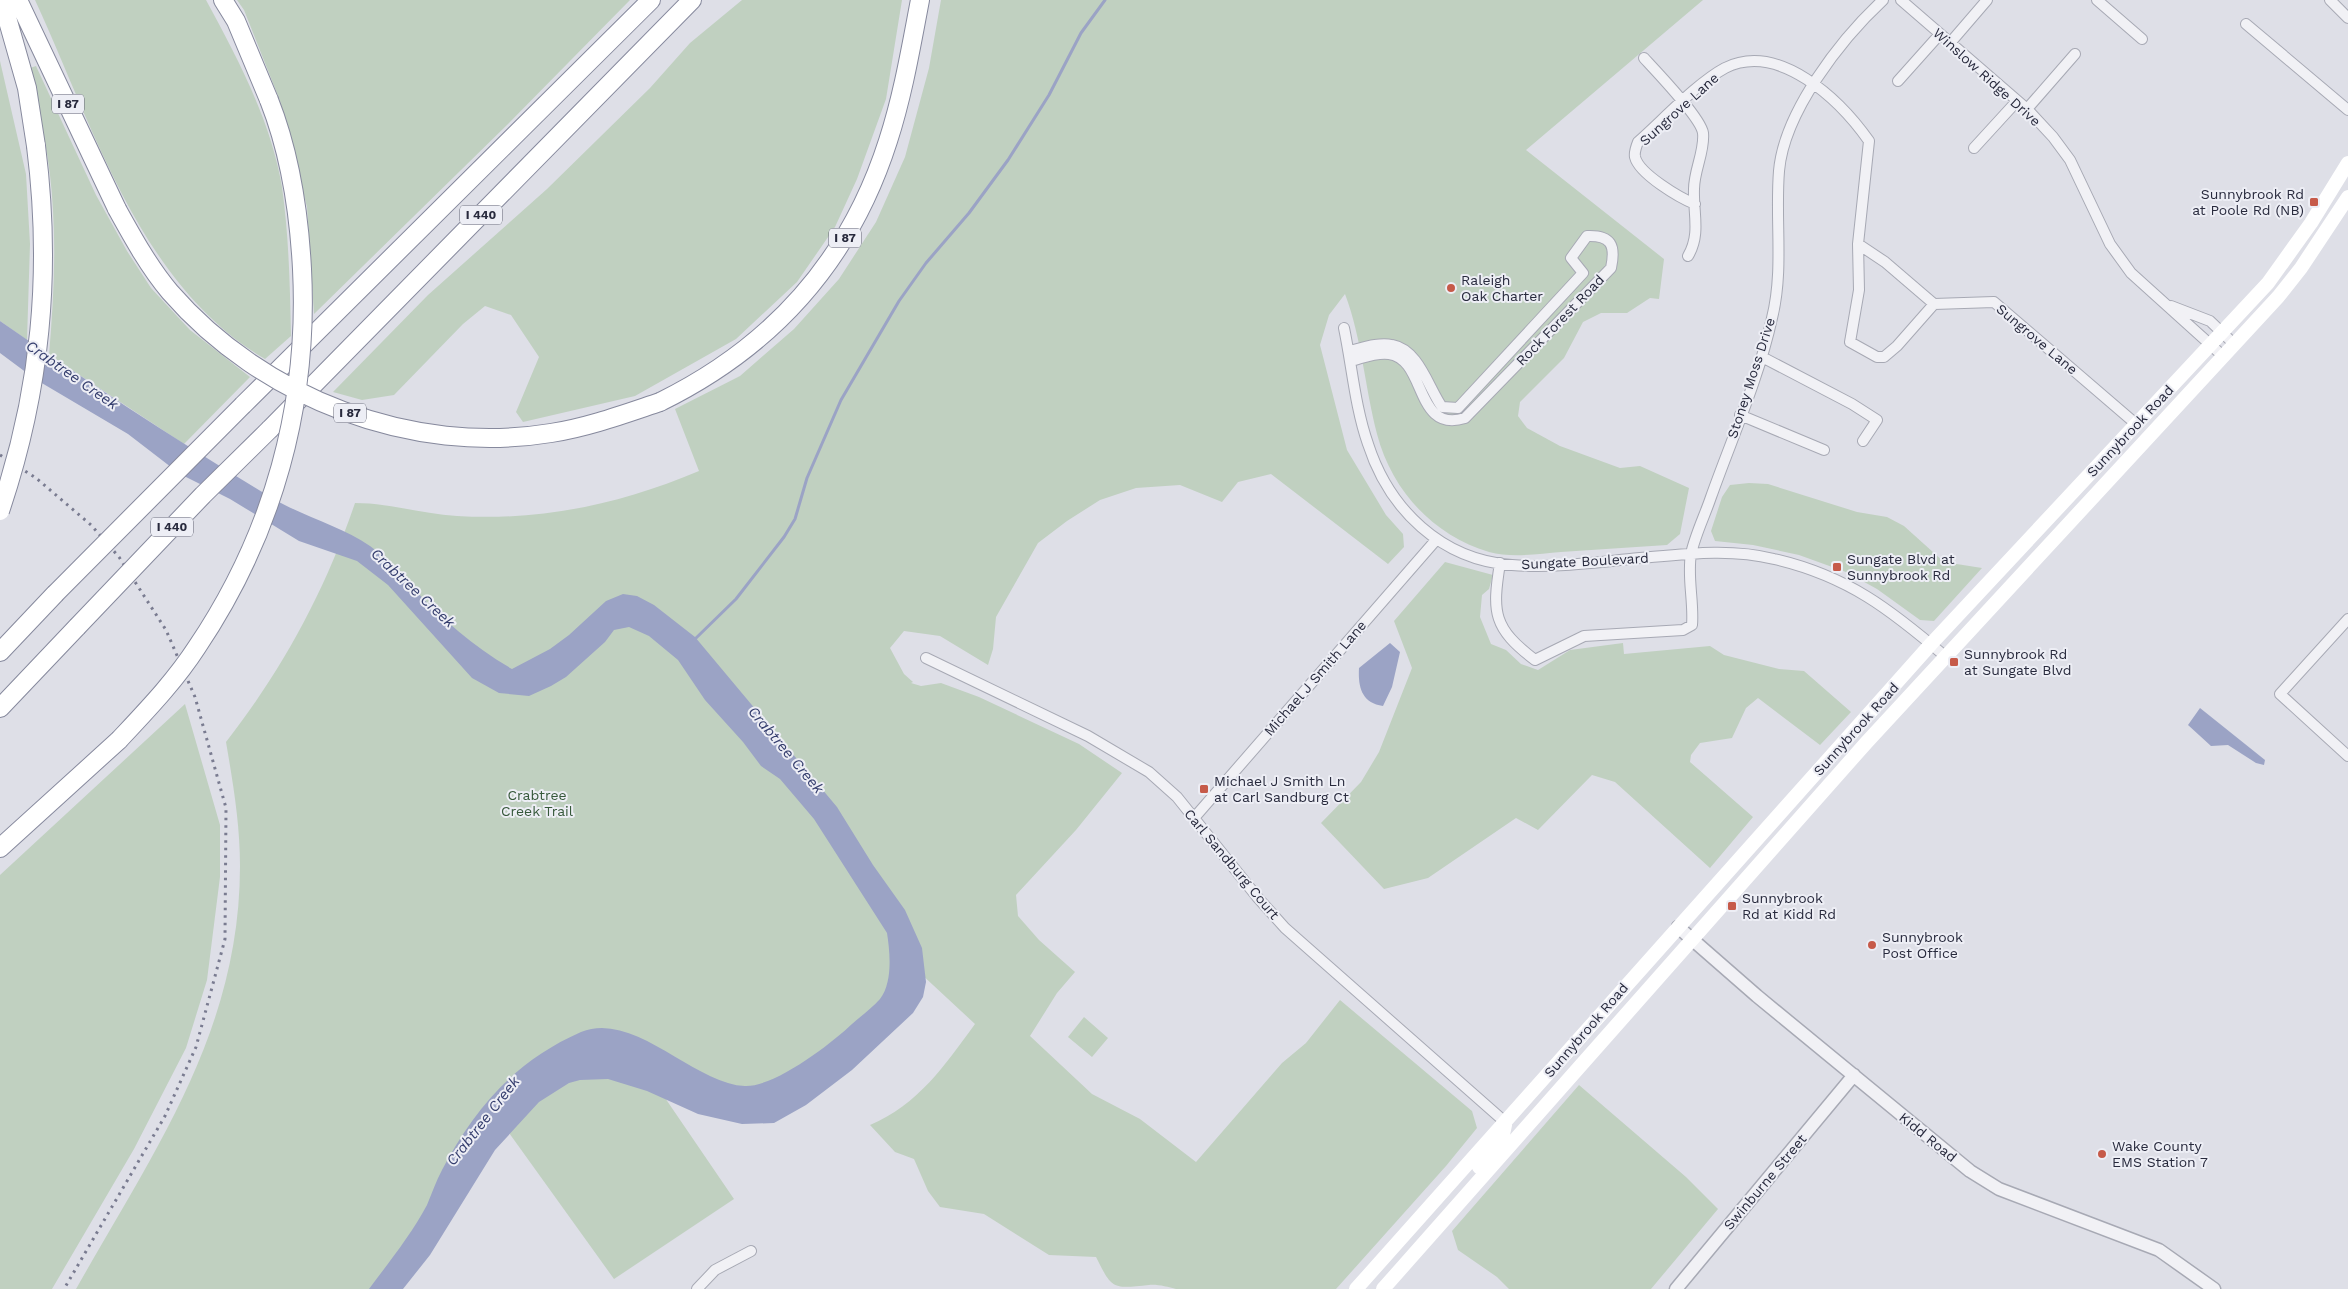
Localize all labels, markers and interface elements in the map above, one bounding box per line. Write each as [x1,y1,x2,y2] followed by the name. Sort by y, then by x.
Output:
[1930,25,2044,129] street label: Winslow Ridge Drive
[1636,69,1722,149] street label: Sungrove Lane
[52,95,84,114] road number: I 87
[2192,186,2304,218] place label: Sunnybrook Rd at Poole Rd (NB)
[2308,196,2320,208] marker: Sunnybrook Rd at Poole Rd (NB)
[460,206,502,224] road number: I 440
[829,228,861,248] road number: I 87
[1513,271,1607,369] street label: Rock Forest Road
[1461,272,1543,304] place label: Raleigh Oak Charter
[1445,282,1457,294] marker: Raleigh Oak Charter
[1993,301,2081,377] street label: Sungrove Lane
[1724,316,1778,440] street label: Stoney Moss Drive
[22,336,122,414] water label: Crabtree Creek
[2083,382,2177,480] street label: Sunnybrook Road
[334,403,366,422] road number: I 87
[151,518,193,536] road number: I 440
[367,544,459,632] water label: Crabtree Creek
[1521,550,1649,572] street label: Sungate Boulevard
[1847,551,1955,583] place label: Sungate Blvd at Sunnybrook Rd
[1831,561,1843,573] marker: Sungate Blvd at Sunnybrook Rd
[1261,617,1369,739] street label: Michael J Smith Lane
[1964,646,2072,678] place label: Sunnybrook Rd at Sungate Blvd
[1948,656,1960,668] marker: Sunnybrook Rd at Sungate Blvd
[1810,679,1902,779] street label: Sunnybrook Road
[744,703,828,798] water label: Crabtree Creek
[1214,773,1349,805] place label: Michael J Smith Ln at Carl Sandburg Ct
[1198,783,1210,795] marker: Michael J Smith Ln at Carl Sandburg Ct
[501,787,574,819] park label: Crabtree Creek Trail
[1181,806,1283,922] street label: Carl Sandburg Court
[1742,890,1836,922] place label: Sunnybrook Rd at Kidd Rd
[1726,900,1738,912] marker: Sunnybrook Rd at Kidd Rd
[1882,929,1963,961] place label: Sunnybrook Post Office
[1866,939,1878,951] marker: Sunnybrook Post Office
[1541,980,1631,1080] street label: Sunnybrook Road
[442,1072,524,1169] water label: Crabtree Creek
[1896,1109,1960,1165] street label: Kidd Road
[1720,1131,1810,1233] street label: Swinburne Street
[2112,1138,2208,1170] place label: Wake County EMS Station 7
[2096,1148,2108,1160] marker: Wake County EMS Station 7

